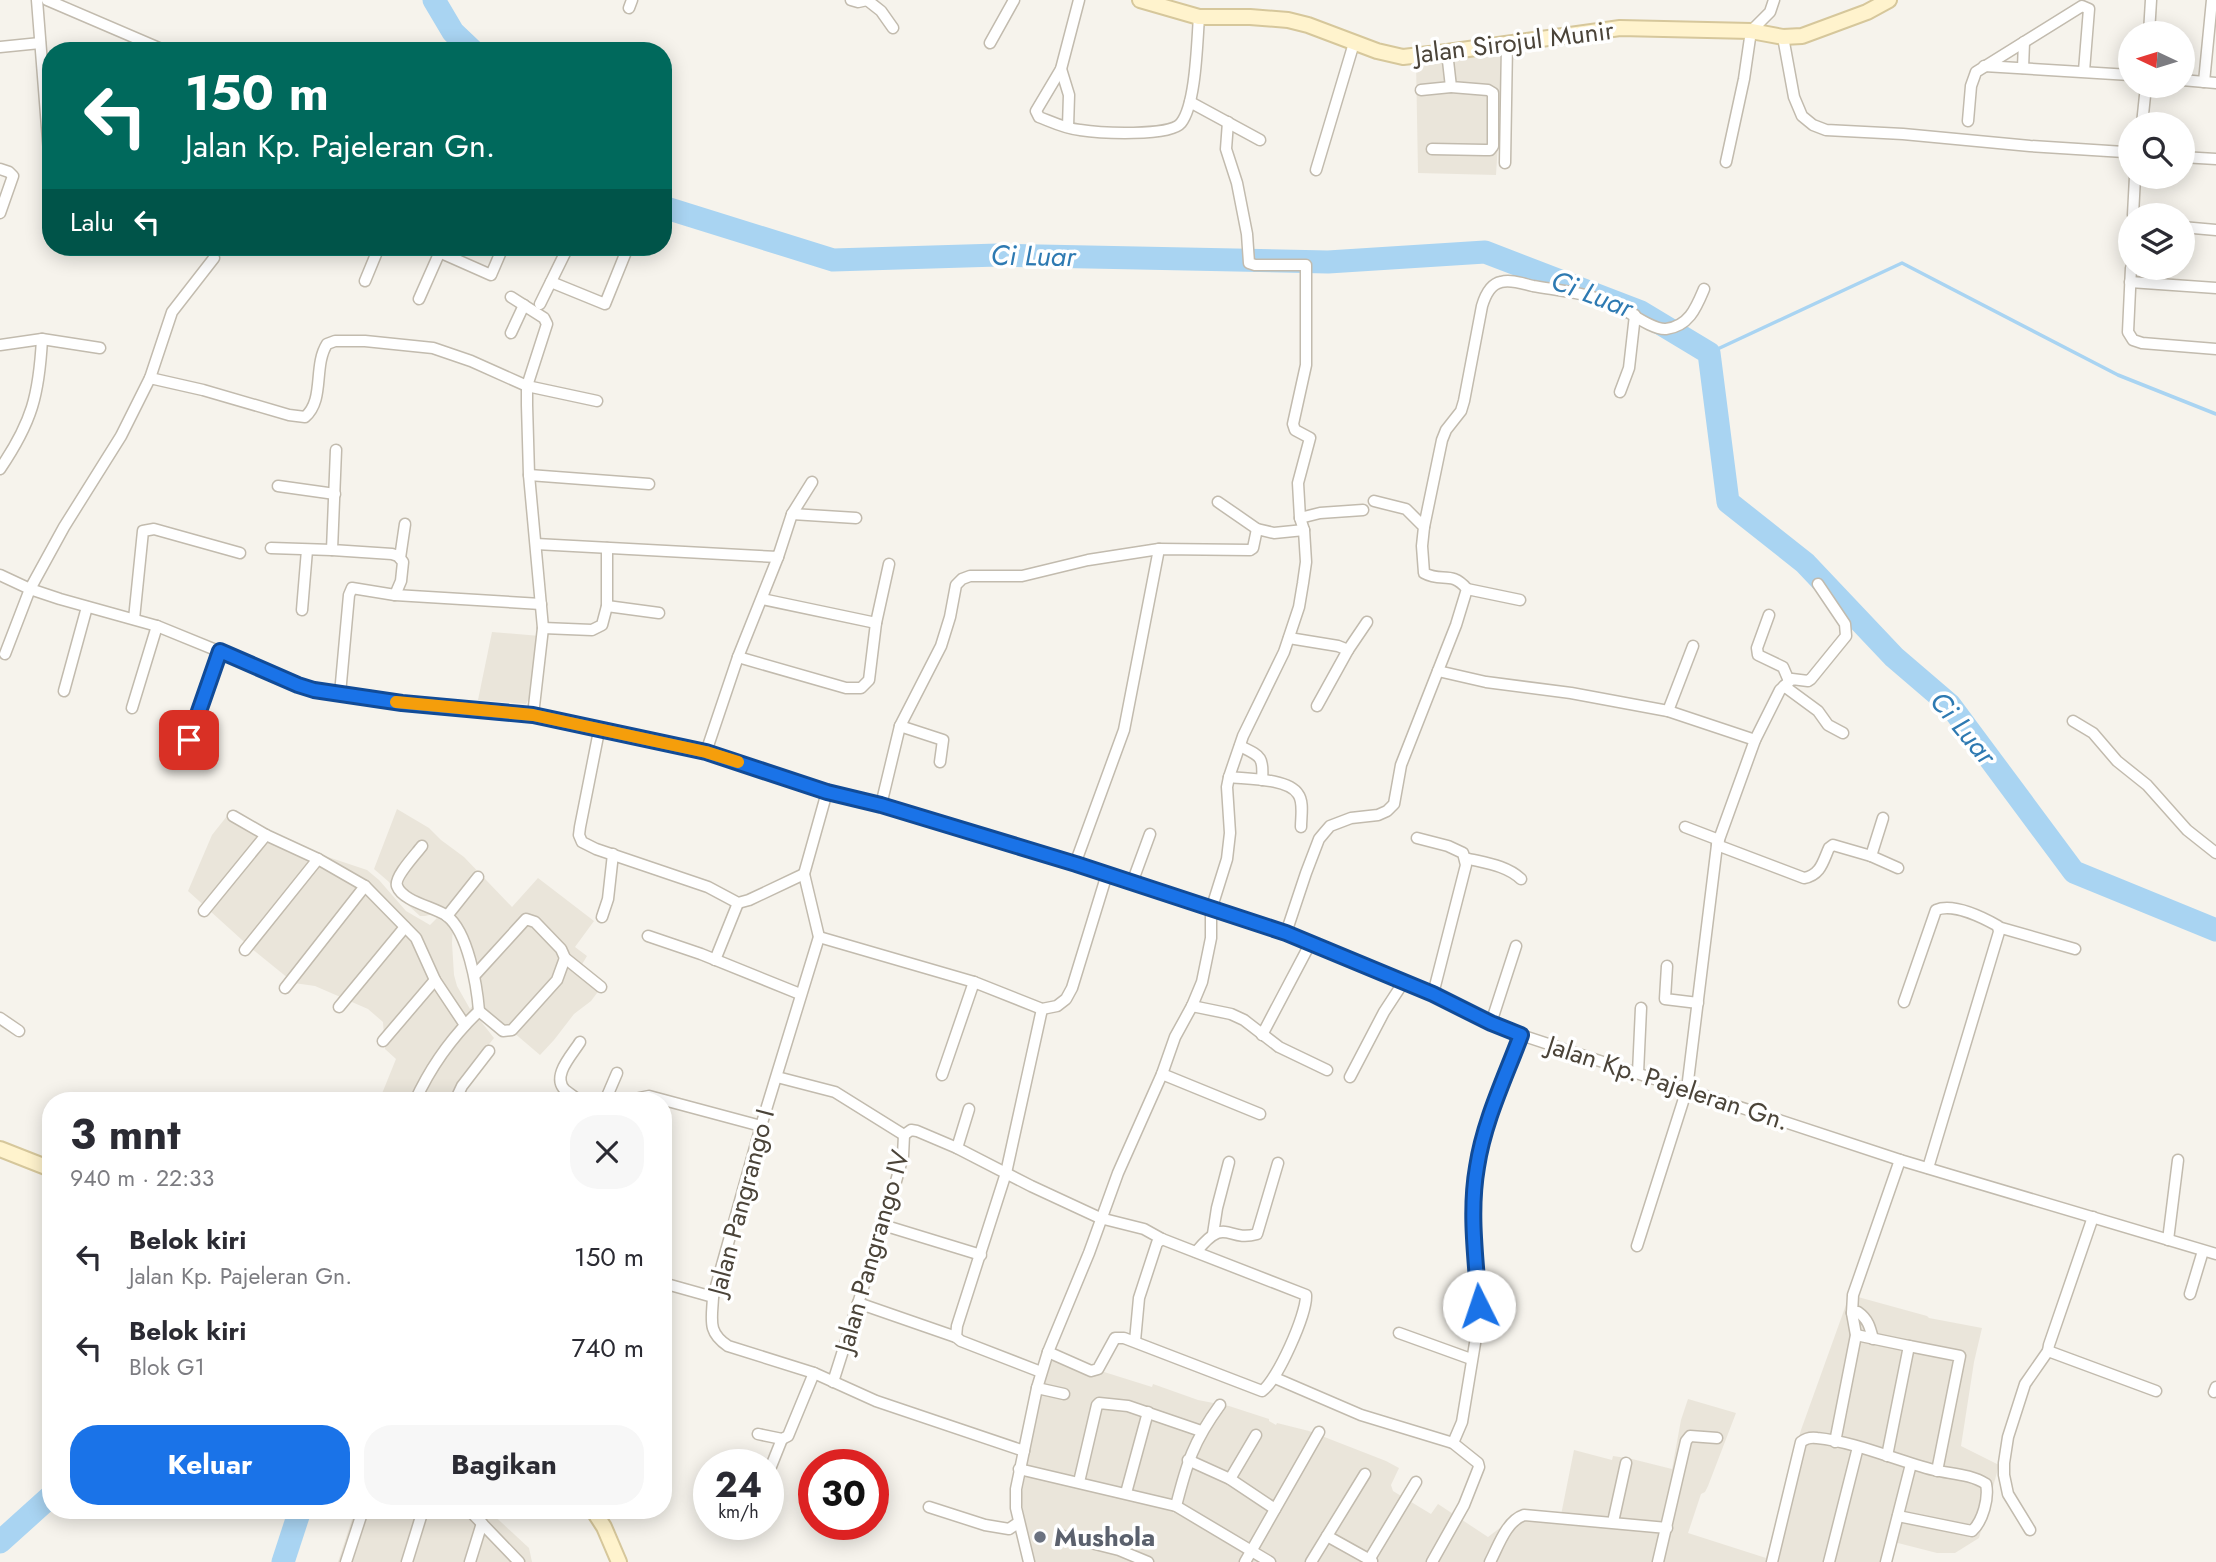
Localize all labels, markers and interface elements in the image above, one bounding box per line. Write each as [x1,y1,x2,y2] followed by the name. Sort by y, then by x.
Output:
[1409,11,1616,73] street label: Jalan Sirojul Munir
[2118,21,2194,98] north arrow
[2118,21,2195,280] map controls
[185,58,329,128] text: 150 m
[70,70,161,161] icon: left
[2118,112,2195,189] button: search
[185,123,495,169] text: Jalan Kp. Pajeleran Gn.
[70,203,114,241] text: Lalu
[128,203,166,241] icon: left
[2118,203,2195,280] button: layers
[990,235,1077,277] water label: Ci Luar
[1545,260,1641,329] water label: Ci Luar
[1920,682,2007,775] water label: Ci Luar
[159,710,219,770] pin
[170,721,208,759] icon: arrive
[1539,1025,1794,1140] street label: Jalan Kp. Pajeleran Gn.
[70,1104,181,1165] text: 3 mnt
[697,1105,784,1302] street label: Jalan Pangrango I
[570,1115,644,1189] button: close
[824,1145,919,1359] street label: Jalan Pangrango IV
[70,1161,214,1195] text: 940 m · 22:33
[129,1221,246,1259] text: Belok kiri
[70,1238,108,1276] icon: left
[574,1238,644,1276] text: 150 m
[129,1259,352,1293] text: Jalan Kp. Pajeleran Gn.
[1442,1269,1516,1343] position arrow
[129,1312,246,1350] text: Belok kiri
[70,1329,108,1367] icon: left
[572,1329,644,1367] text: 740 m
[129,1350,205,1384] text: Blok G1
[70,1425,350,1505] button: Keluar
[364,1425,644,1505] button: Bagikan
[798,1449,889,1540] speed limit sign: 30
[715,1460,762,1510] text: 24
[718,1499,759,1525] text: km/h
[1054,1518,1155,1556] place label: Mushola
[1032,1529,1048,1545] marker: Mushola

